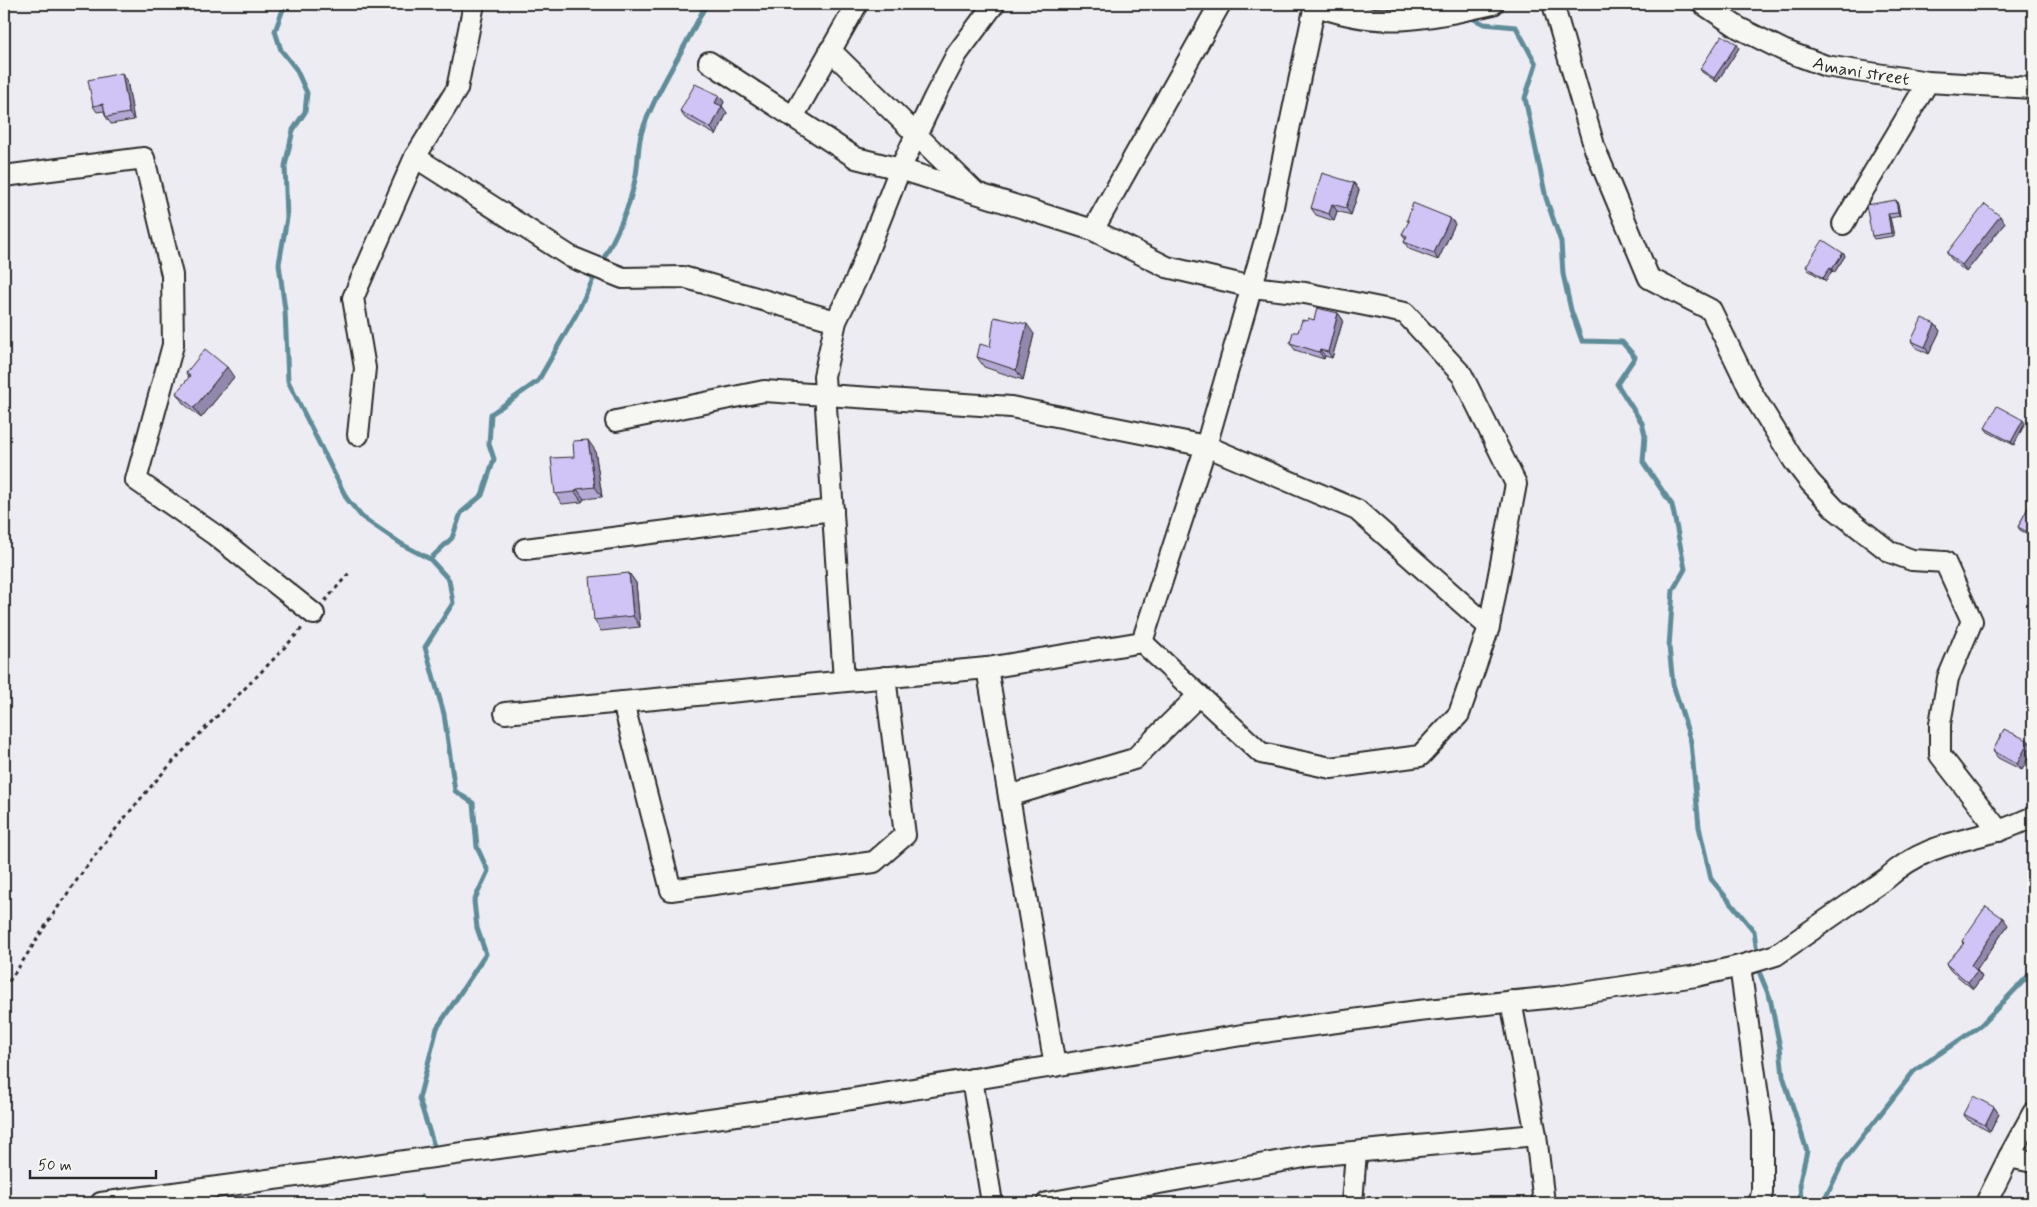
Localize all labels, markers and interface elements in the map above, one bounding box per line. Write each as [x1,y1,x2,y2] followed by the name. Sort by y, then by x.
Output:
[1809,51,1911,92] street label: Amani street
[30,1147,156,1179] scale bar
[38,1156,72,1176] text: 50 m

